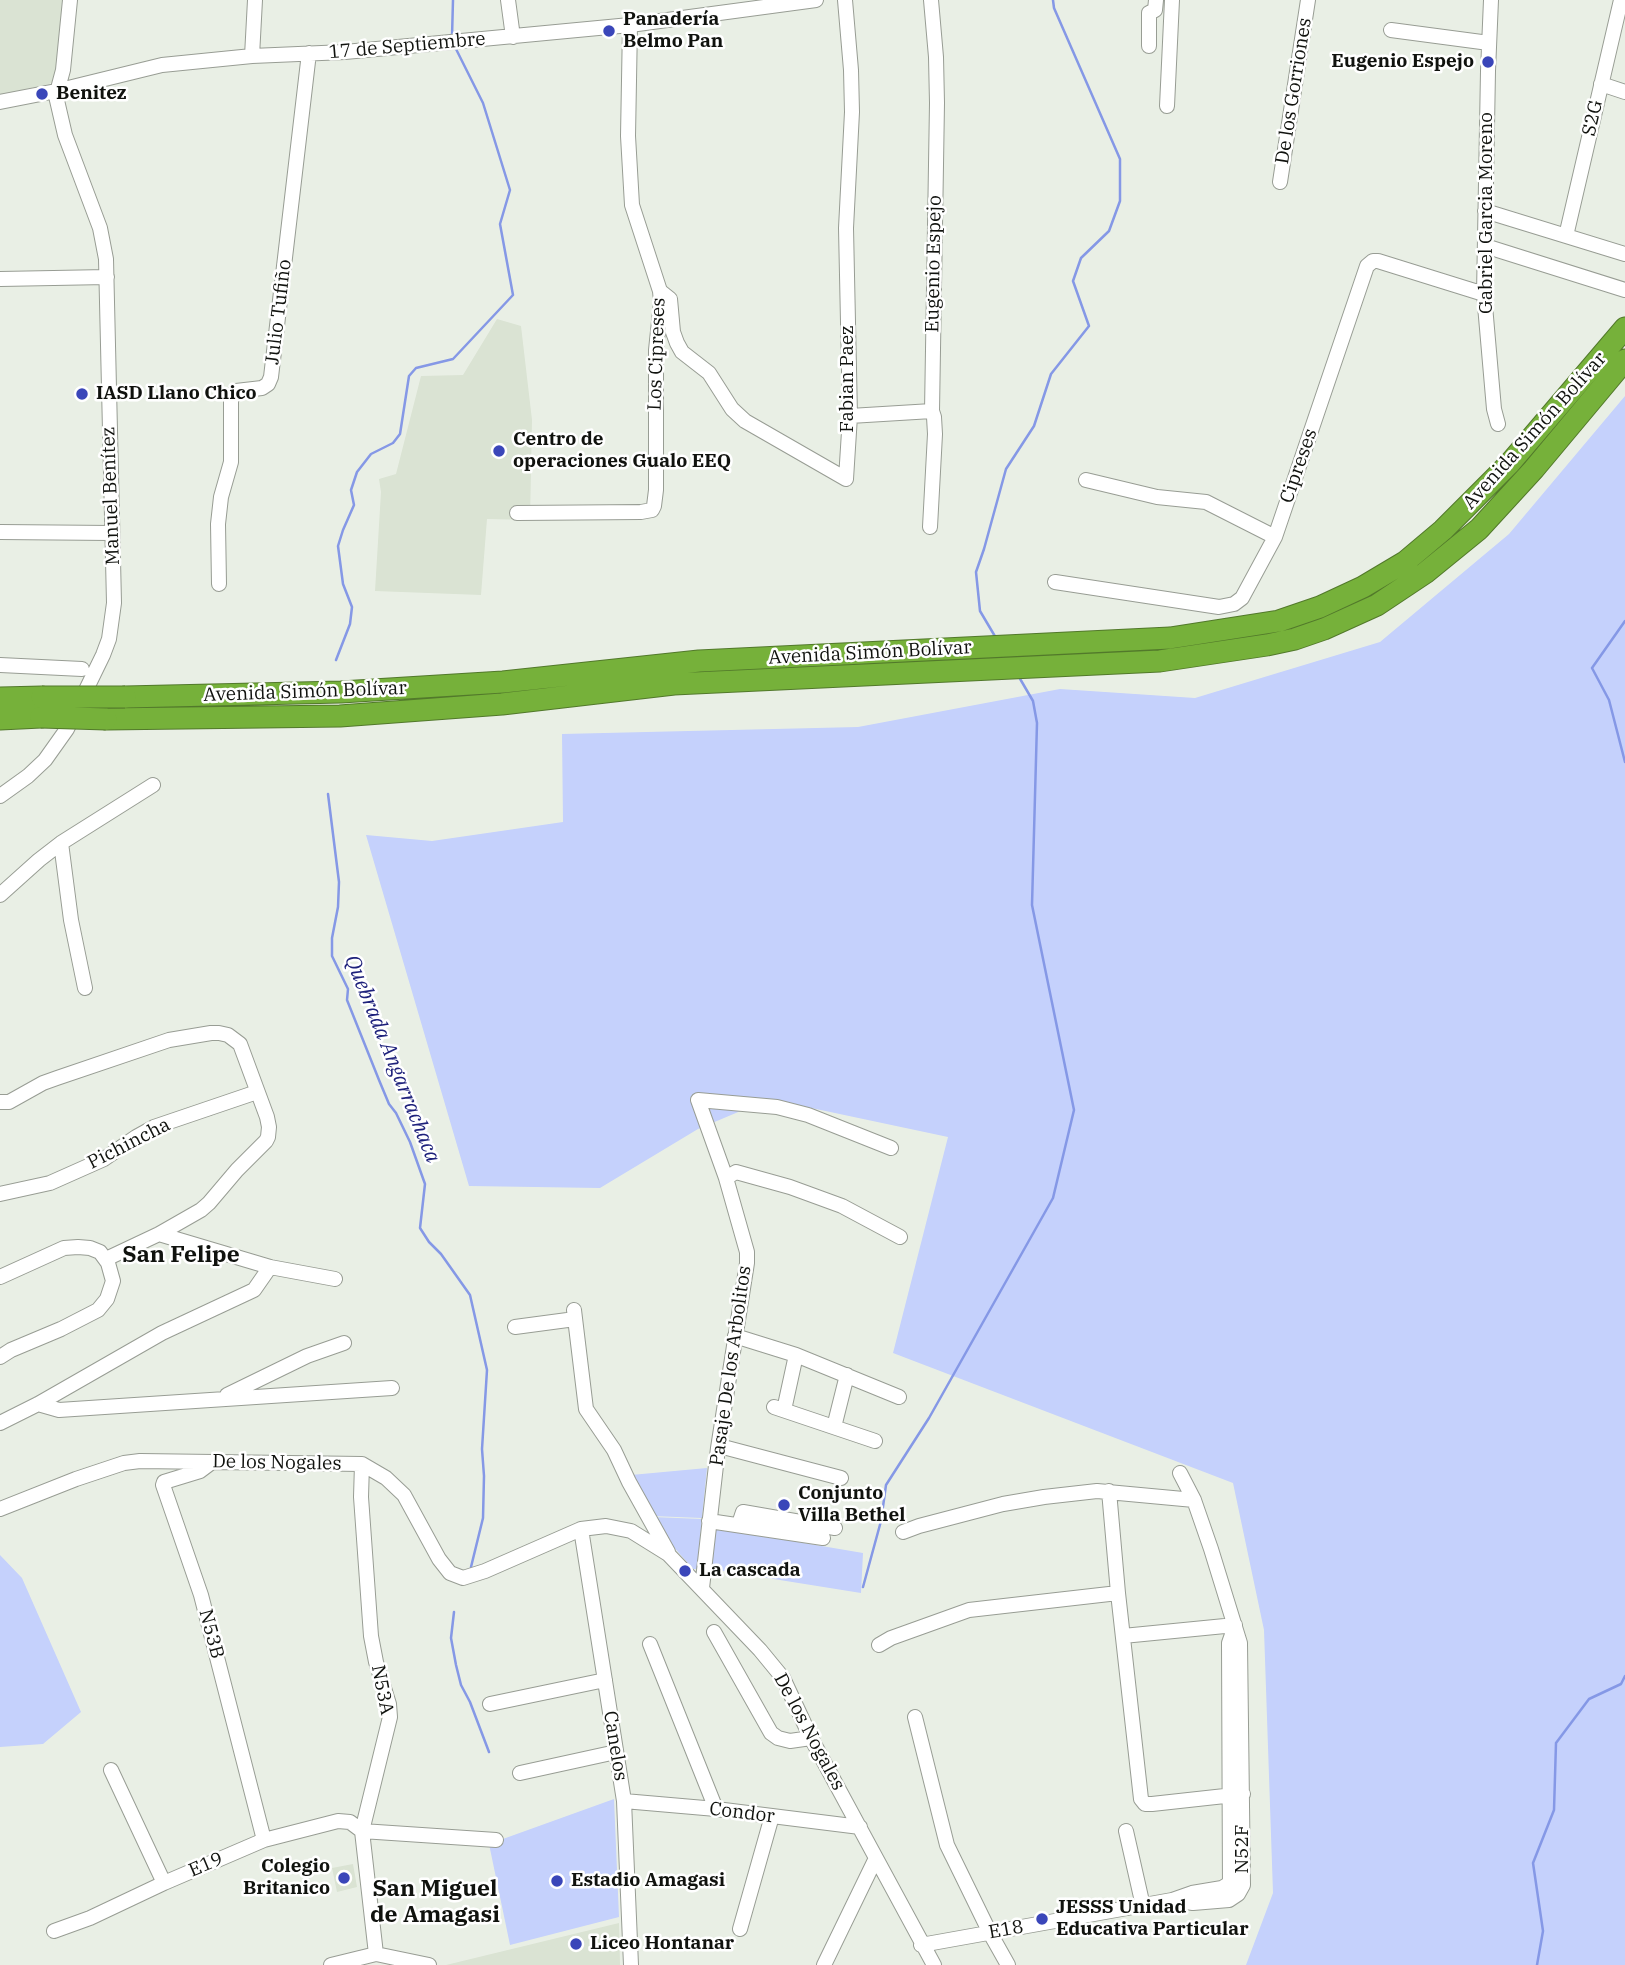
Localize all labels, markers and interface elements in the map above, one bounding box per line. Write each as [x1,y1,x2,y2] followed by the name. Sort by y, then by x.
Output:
[623,9,723,53] place label: Panadería Belmo Pan
[1271,16,1317,166] street label: De los Gorriones
[601,23,617,39] marker: Panadería Belmo Pan
[328,28,486,64] street label: 17 de Septiembre
[1331,51,1474,73] place label: Eugenio Espejo
[1480,54,1496,70] marker: Eugenio Espejo
[56,83,127,105] place label: Benitez
[34,86,50,102] marker: Benitez
[1578,98,1608,138] street label: S2G
[1476,112,1498,314] street label: Gabriel Garcia Moreno
[921,195,947,333] street label: Eugenio Espejo
[261,258,297,366] street label: Julio Tufiño
[644,297,670,411] street label: Los Cipreses
[837,325,859,433] street label: Fabian Paez
[1458,348,1612,514] street label: Avenida Simón Bolívar
[96,383,257,405] place label: IASD Llano Chico
[74,386,90,402] marker: IASD Llano Chico
[97,426,125,566] street label: Manuel Benítez
[1276,426,1322,506] street label: Cipreses
[513,429,731,473] place label: Centro de operaciones Gualo EEQ
[491,443,507,459] marker: Centro de operaciones Gualo EEQ
[768,636,972,670] street label: Avenida Simón Bolívar
[203,677,407,707] street label: Avenida Simón Bolívar
[339,951,445,1167] water label: Quebrada Angarrachaca
[84,1113,174,1175] street label: Pichincha
[122,1241,240,1269] district label: San Felipe
[706,1264,756,1468] street label: Pasaje De los Arbolitos
[212,1450,342,1476] street label: De los Nogales
[798,1483,905,1527] place label: Conjunto Villa Bethel
[776,1497,792,1513] marker: Conjunto Villa Bethel
[699,1560,801,1582] place label: La cascada
[677,1563,693,1579] marker: La cascada
[193,1607,229,1661] street label: N53B
[366,1663,398,1717] street label: N53A
[769,1670,849,1794] street label: De los Nogales
[598,1709,632,1783] street label: Canelos
[708,1798,776,1828] street label: Condor
[1232,1824,1254,1874] street label: N52F
[185,1848,227,1882] street label: E19
[243,1856,330,1900] place label: Colegio Britanico
[336,1870,352,1886] marker: Colegio Britanico
[571,1870,725,1892] place label: Estadio Amagasi
[549,1873,565,1889] marker: Estadio Amagasi
[370,1875,500,1929] district label: San Miguel de Amagasi
[1056,1897,1249,1941] place label: JESSS Unidad Educativa Particular
[1034,1911,1050,1927] marker: JESSS Unidad Educativa Particular
[987,1916,1025,1944] street label: E18
[590,1933,734,1955] place label: Liceo Hontanar
[568,1936,584,1952] marker: Liceo Hontanar

